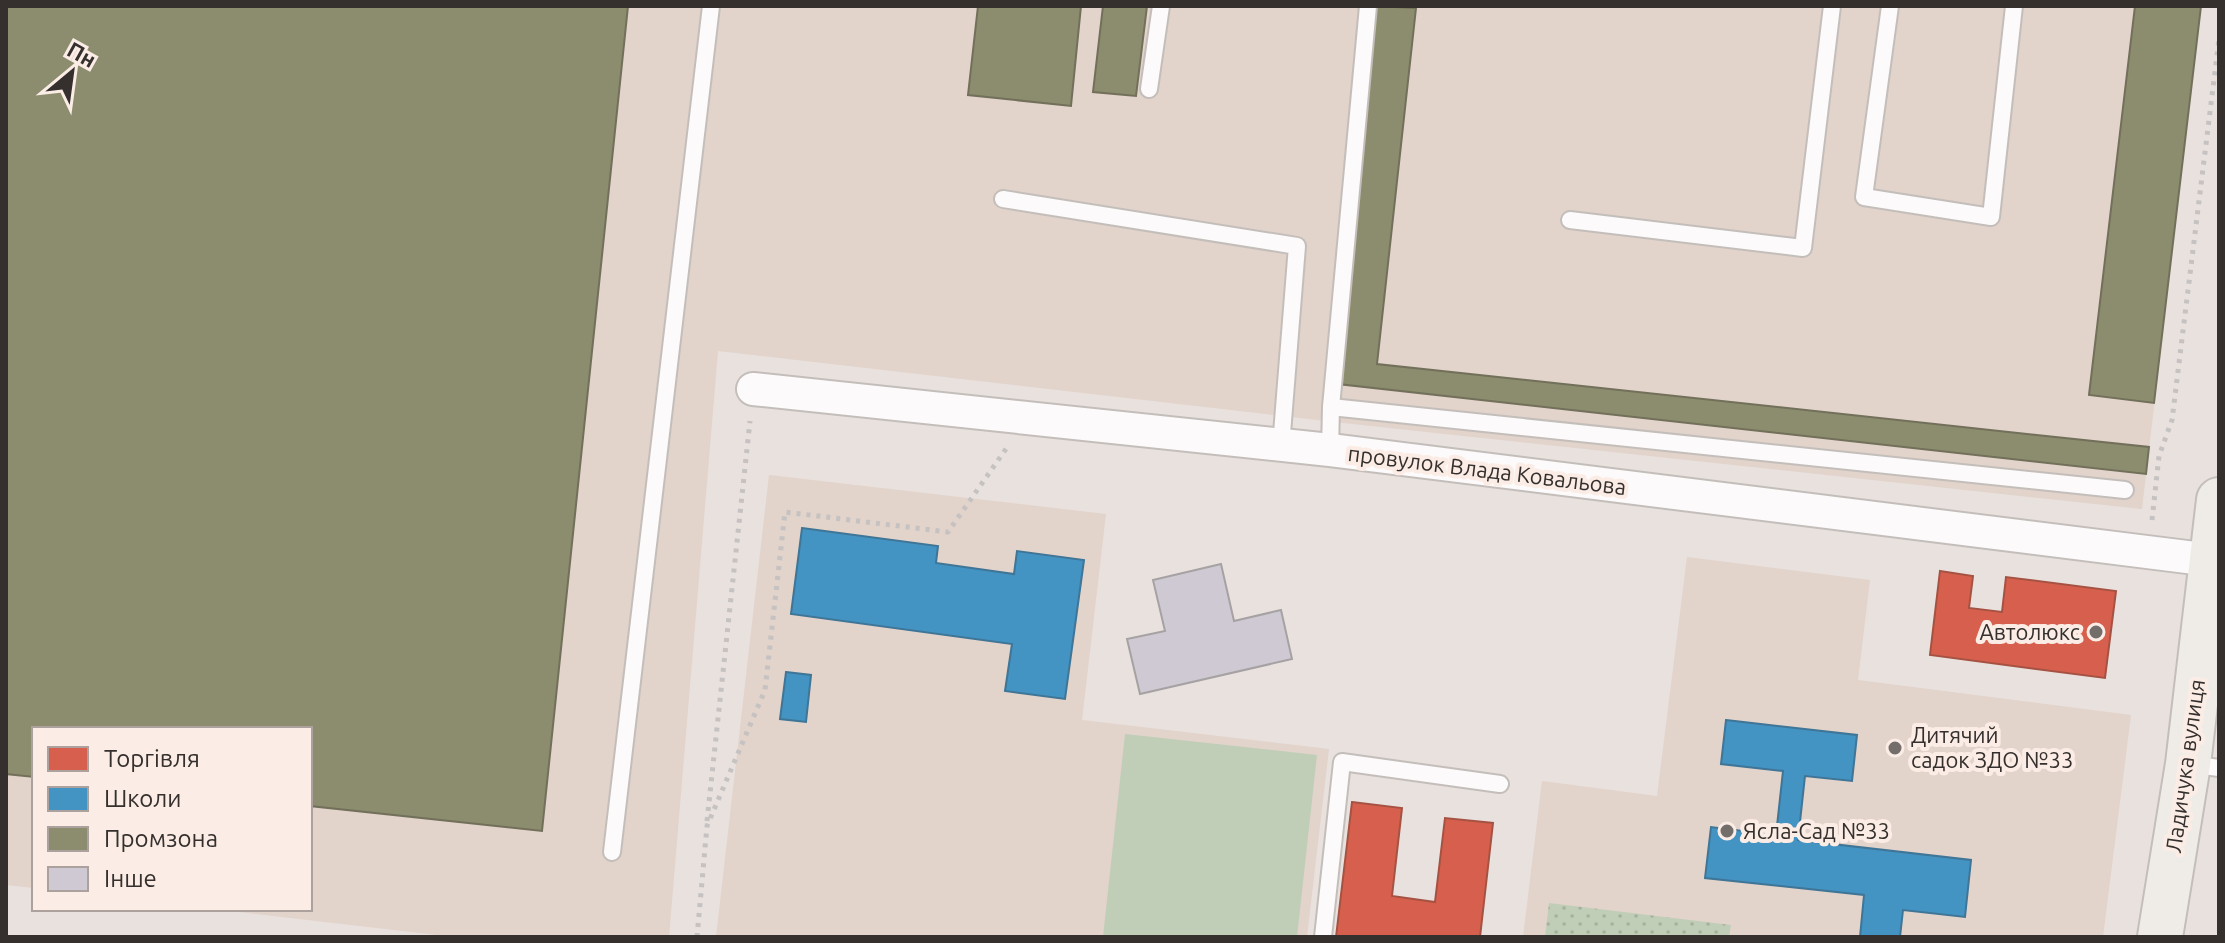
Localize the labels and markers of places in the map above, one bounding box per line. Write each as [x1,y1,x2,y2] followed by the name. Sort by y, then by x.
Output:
[1979,619,2080,644] place label: Автолюкс
[2087,623,2105,641] marker: Автолюкс
[1911,722,2073,772] place label: Дитячий садок ЗДО №33
[1886,739,1904,757] marker: Дитячий садок ЗДО №33
[1743,818,1890,843] place label: Ясла-Сад №33
[1718,822,1736,840] marker: Ясла-Сад №33

